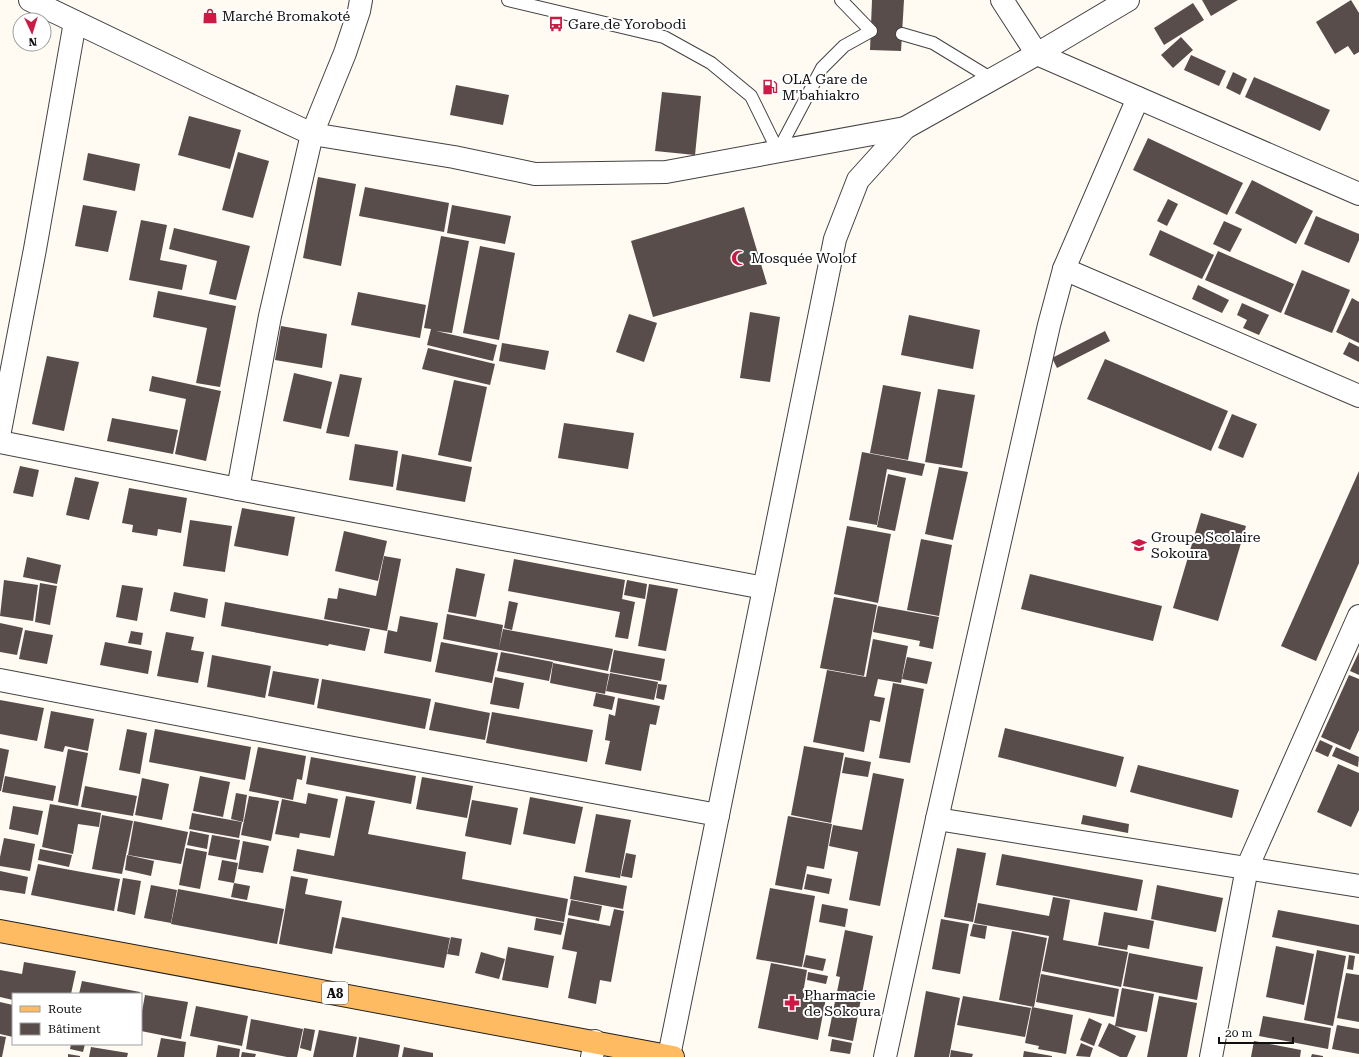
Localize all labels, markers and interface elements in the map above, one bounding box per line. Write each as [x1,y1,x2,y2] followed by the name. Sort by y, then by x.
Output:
[201,7,219,25] shop icon: Marché Bromakoté
[222,8,351,24] place label: Marché Bromakoté
[12,12,52,52] north arrow
[547,15,565,33] bus stop icon: Gare de Yorobodi
[568,16,687,32] place label: Gare de Yorobodi
[27,35,37,48] text: N
[782,71,868,103] place label: OLA Gare de M'bahiakro
[761,78,779,96] fuel station icon: OLA Gare de M'bahiakro
[730,249,748,267] mosque icon: Mosquée Wolof
[751,250,857,266] place label: Mosquée Wolof
[1151,529,1261,561] place label: Groupe Scolaire Sokoura
[1130,536,1148,554] school or university icon: Groupe Scolaire Sokoura
[322,982,348,1004] road number: A8
[804,987,881,1019] place label: Pharmacie de Sokoura
[12,993,142,1045] legend
[783,994,801,1012] pharmacy icon: Pharmacie de Sokoura
[48,1002,82,1016] text: Route
[1219,1019,1293,1045] scale bar
[48,1022,101,1036] text: Bâtiment
[1225,1026,1252,1040] text: 20 m

